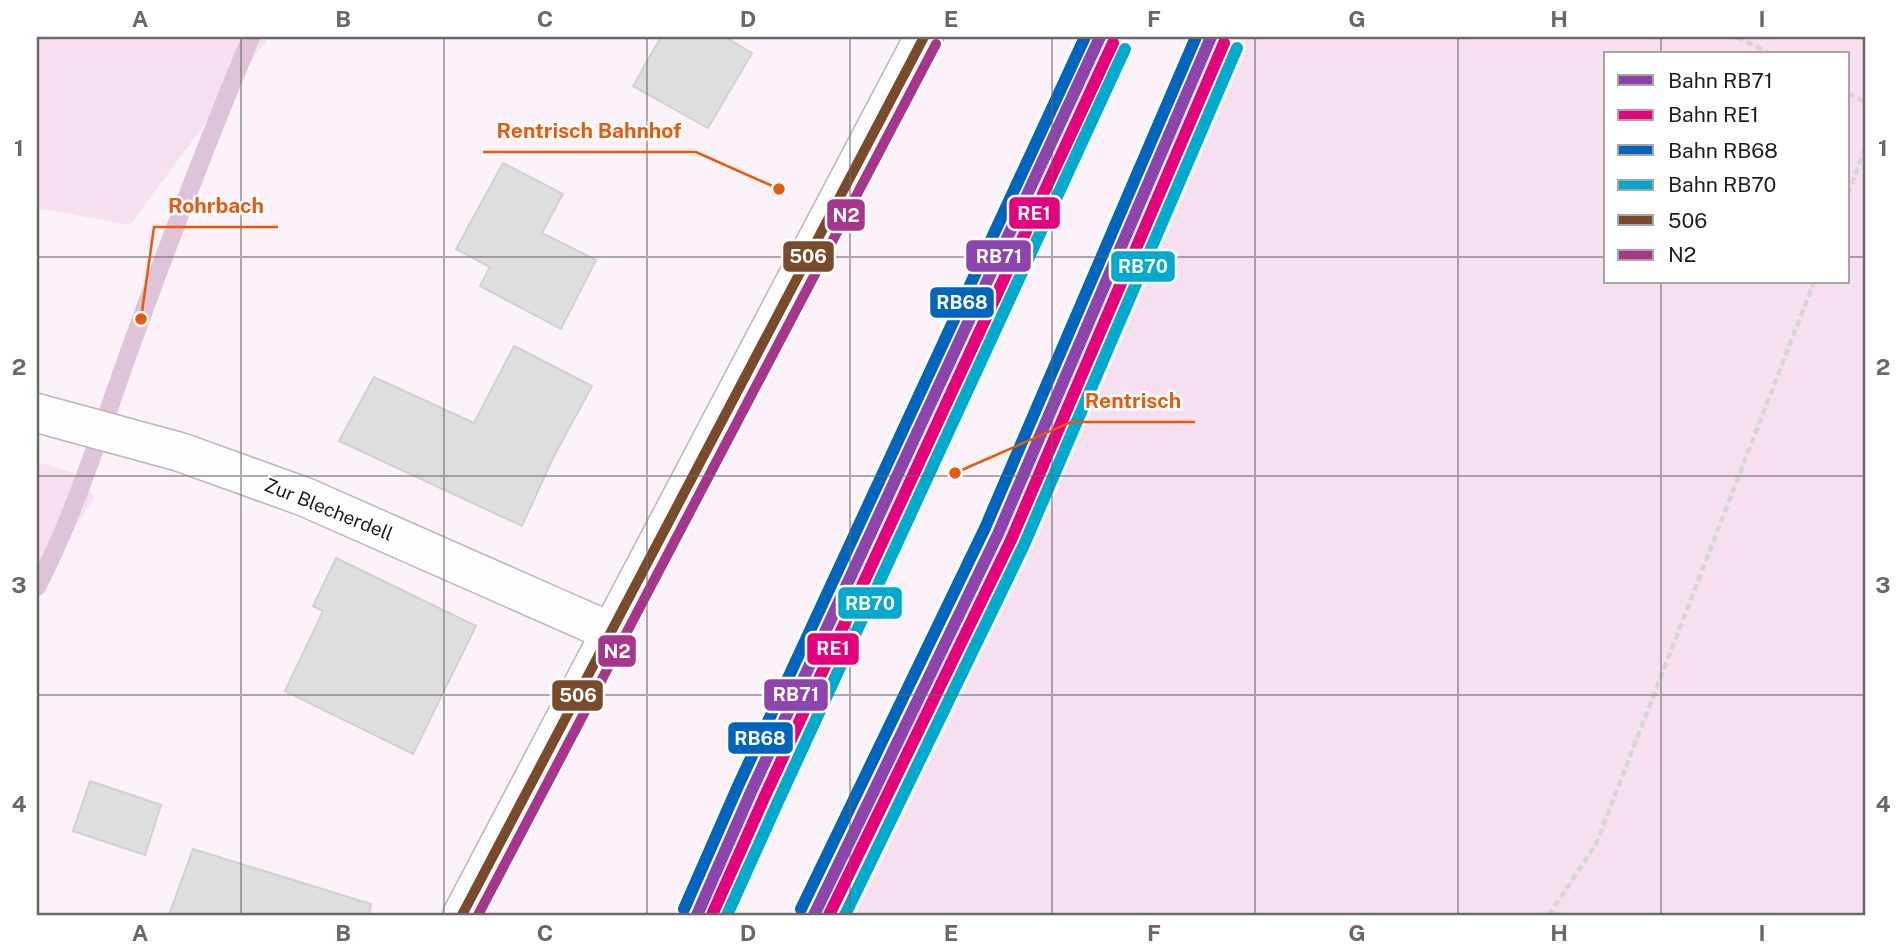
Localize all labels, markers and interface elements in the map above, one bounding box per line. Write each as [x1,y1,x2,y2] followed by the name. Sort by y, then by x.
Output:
[132,5,149,32] text: A
[335,5,351,32] text: B
[537,5,553,32] text: C
[740,5,756,32] text: D
[944,5,958,32] text: E
[1147,5,1161,32] text: F
[1348,5,1366,32] text: G
[1550,5,1568,32] text: H
[1758,5,1766,32] text: I
[1604,52,1850,284] legend
[1668,68,1773,93] text: Bahn RB71
[1668,102,1759,127] text: Bahn RE1
[483,110,696,152] callout: Rentrisch Bahnhof
[497,118,681,143] text: Rentrisch Bahnhof
[14,134,24,161] text: 1
[1878,134,1888,161] text: 1
[1668,138,1778,163] text: Bahn RB68
[1668,172,1776,197] text: Bahn RB70
[154,185,278,227] callout: Rohrbach
[168,193,264,218] text: Rohrbach
[1008,196,1061,230] line badge: RE1
[826,198,866,232] line badge: N2
[1017,202,1051,224] text: RE1
[833,204,859,226] text: N2
[1668,208,1707,233] text: 506
[965,239,1032,273] line badge: RB71
[782,240,835,273] line badge: 506
[1668,242,1696,267] text: N2
[789,245,827,267] text: 506
[976,245,1022,267] text: RB71
[1110,250,1176,283] line badge: RB70
[1118,255,1168,277] text: RB70
[929,286,995,319] line badge: RB68
[936,291,988,313] text: RB68
[12,353,26,380] text: 2
[1876,353,1890,380] text: 2
[1071,380,1195,422] callout: Rentrisch
[1085,388,1181,413] text: Rentrisch
[262,473,396,545] street label: Zur Blecherdell
[11,571,27,598] text: 3
[1875,571,1891,598] text: 3
[837,586,903,620] line badge: RB70
[845,592,895,614] text: RB70
[806,632,860,666] line badge: RE1
[597,634,637,668] line badge: N2
[816,637,850,659] text: RE1
[604,640,630,662] text: N2
[763,678,829,712] line badge: RB71
[551,679,604,712] line badge: 506
[773,683,819,705] text: RB71
[559,684,597,706] text: 506
[727,721,794,755] line badge: RB68
[734,727,786,749] text: RB68
[11,790,27,817] text: 4
[1875,790,1891,817] text: 4
[132,919,149,946] text: A
[335,919,351,946] text: B
[537,919,553,946] text: C
[740,919,756,946] text: D
[944,919,958,946] text: E
[1147,919,1161,946] text: F
[1348,919,1366,946] text: G
[1550,919,1568,946] text: H
[1758,919,1766,946] text: I

